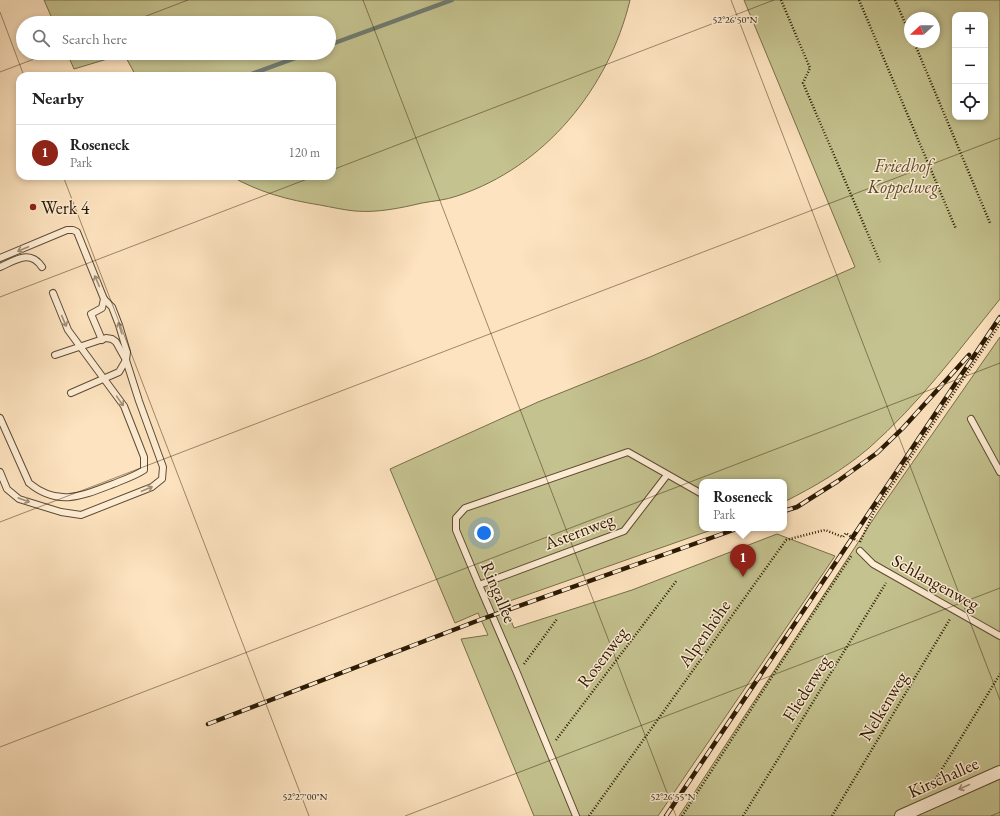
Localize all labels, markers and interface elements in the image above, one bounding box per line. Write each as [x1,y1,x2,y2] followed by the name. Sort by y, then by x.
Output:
[904,12,940,48] north arrow
[952,12,988,120] map controls
[952,12,988,48] button: +
[713,13,758,26] text: 52°26'50"N
[16,16,336,60] search box
[30,27,52,49] icon: search
[62,29,127,48] text: Search here
[952,48,988,84] button: −
[952,84,988,120] button: locate
[32,87,84,109] text: Nearby
[70,135,130,154] text: Roseneck
[42,144,48,161] text: 1
[289,144,320,161] text: 120 m
[70,154,92,171] text: Park
[867,154,939,199] park label: Friedhof Koppelweg
[41,196,90,219] place label: Werk 4
[28,202,38,212] marker: Werk 4
[17,245,29,253] one-way arrow
[92,276,100,288] one-way arrow
[61,314,69,326] one-way arrow
[116,322,123,335] one-way arrow
[116,395,124,406] one-way arrow
[699,479,787,531] popup
[140,485,152,492] one-way arrow
[713,487,773,506] text: Roseneck
[17,497,30,504] one-way arrow
[713,506,735,523] text: Park
[540,507,617,555] street label: Asternweg
[474,523,494,543] your location
[730,544,756,577] pin: 1
[888,549,984,616] street label: Schlangenweg
[476,558,522,626] street label: Ringallee
[672,595,735,672] street label: Alpenhöhe
[572,622,632,692] street label: Rosenweg
[777,651,835,725] street label: Fliederweg
[853,667,913,745] street label: Nelkenweg
[904,751,982,803] street label: Kirschallee
[959,784,971,792] one-way arrow
[283,790,328,803] text: 52°27'00"N
[651,790,696,803] text: 52°26'55"N

